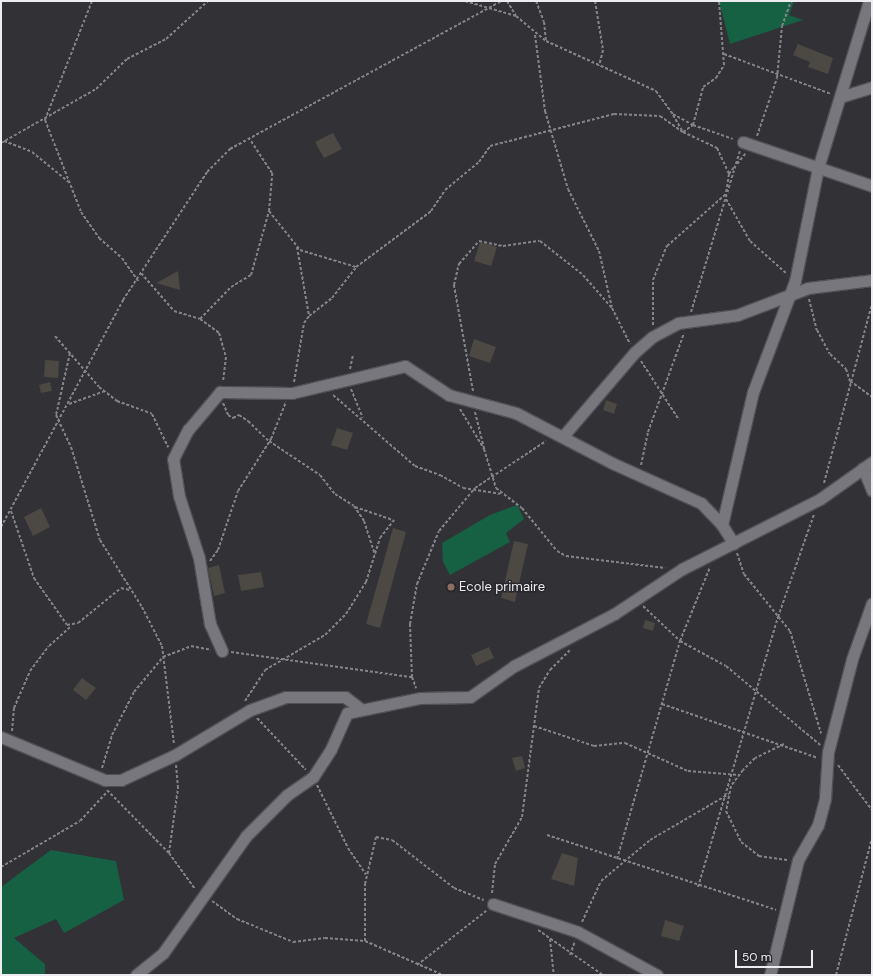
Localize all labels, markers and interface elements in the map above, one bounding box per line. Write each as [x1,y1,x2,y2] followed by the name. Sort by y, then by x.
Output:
[459,579,545,595] place label: Ecole primaire
[446,582,456,592] marker: Ecole primaire
[737,942,815,968] scale bar
[742,949,771,965] text: 50 m

